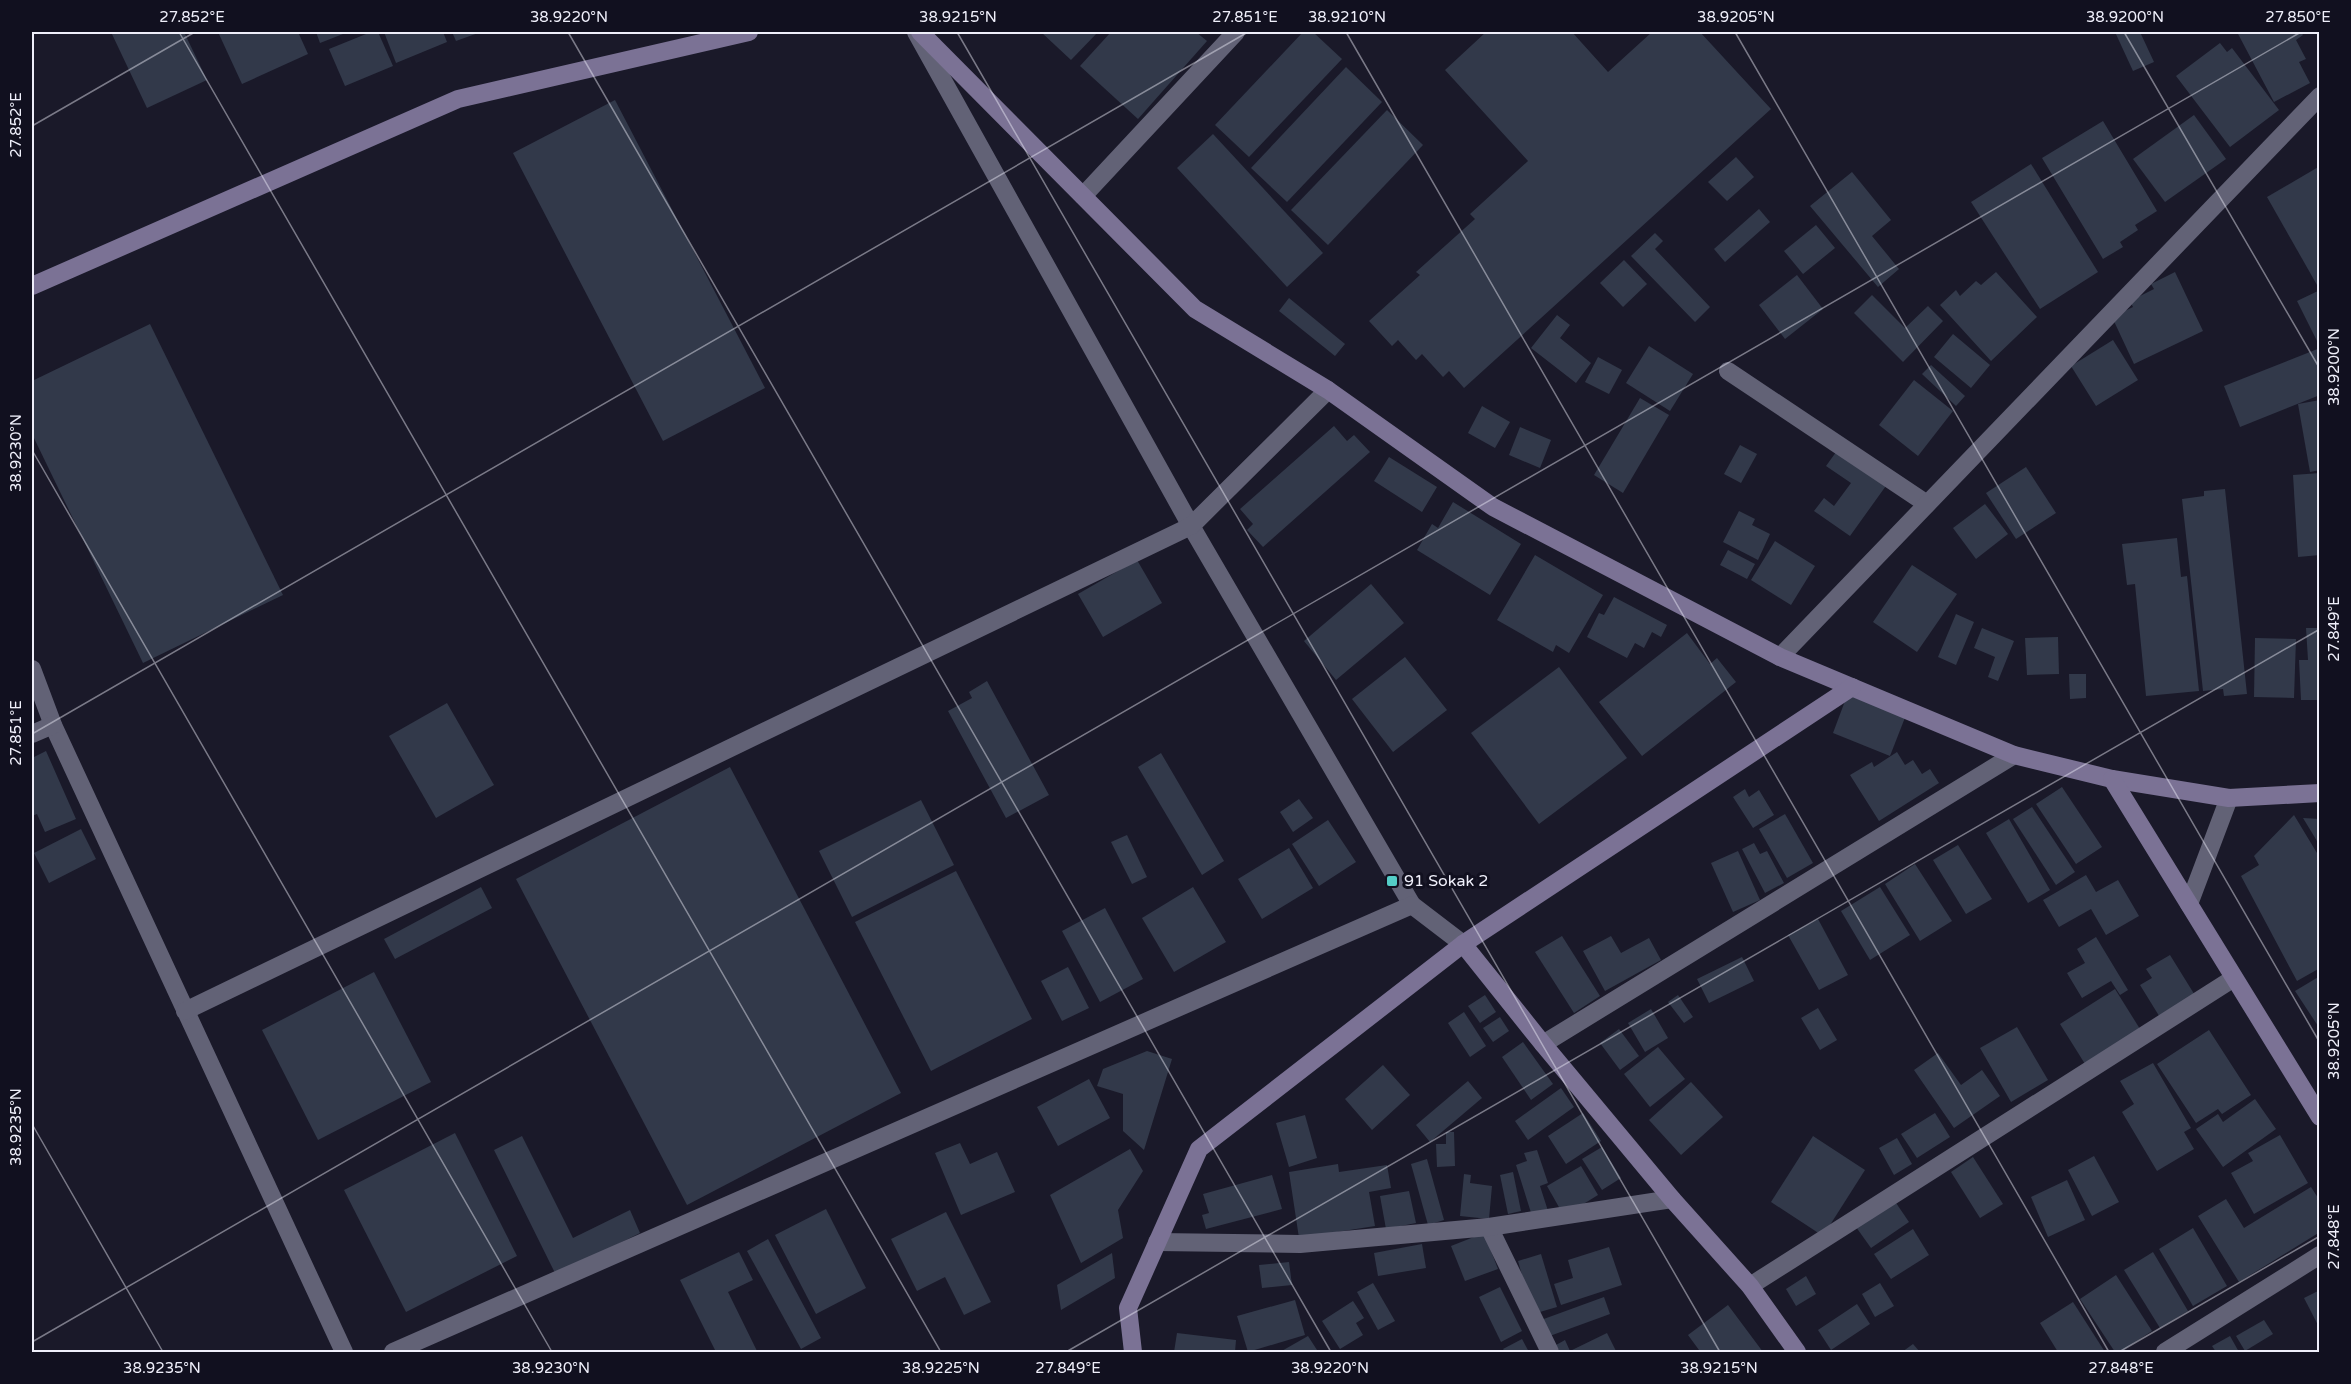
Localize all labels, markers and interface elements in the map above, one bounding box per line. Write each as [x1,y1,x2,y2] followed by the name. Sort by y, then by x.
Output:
[159,8,225,26] text: 27.852°E
[530,8,608,26] text: 38.9220°N
[919,8,997,26] text: 38.9215°N
[1212,8,1278,26] text: 27.851°E
[1308,8,1386,26] text: 38.9210°N
[1697,8,1775,26] text: 38.9205°N
[2086,8,2164,26] text: 38.9200°N
[2265,8,2331,26] text: 27.850°E
[7,92,25,158] text: 27.852°E
[2325,328,2343,406] text: 38.9200°N
[7,414,25,492] text: 38.9230°N
[2325,596,2343,662] text: 27.849°E
[7,700,25,766] text: 27.851°E
[1404,871,1488,891] place label: 91 Sokak 2
[1385,874,1399,888] marker: 91 Sokak 2
[2325,1002,2343,1080] text: 38.9205°N
[7,1088,25,1166] text: 38.9235°N
[2325,1204,2343,1270] text: 27.848°E
[123,1359,201,1377] text: 38.9235°N
[512,1359,590,1377] text: 38.9230°N
[902,1359,980,1377] text: 38.9225°N
[1035,1359,1101,1377] text: 27.849°E
[1291,1359,1369,1377] text: 38.9220°N
[1680,1359,1758,1377] text: 38.9215°N
[2088,1359,2154,1377] text: 27.848°E

